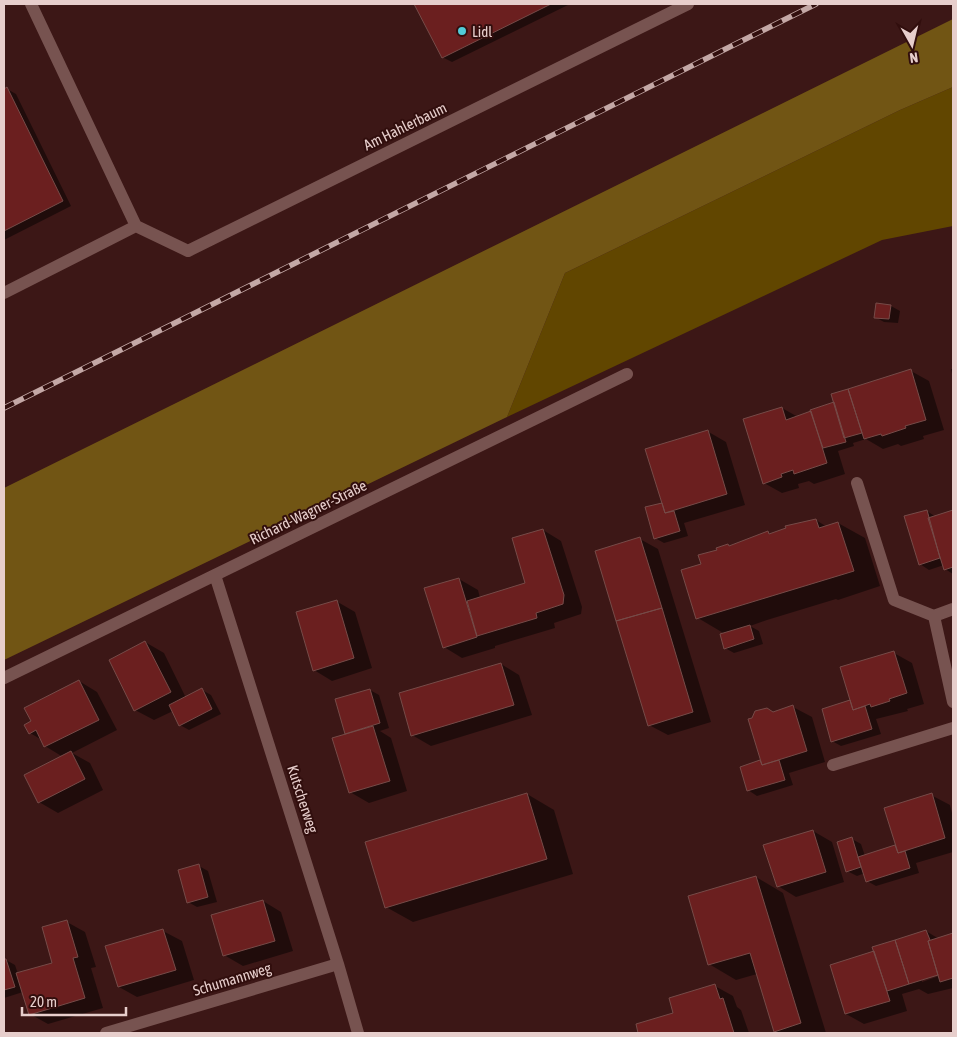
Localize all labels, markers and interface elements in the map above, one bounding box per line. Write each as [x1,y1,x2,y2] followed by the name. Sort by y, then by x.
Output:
[887,20,937,70] north arrow
[472,23,492,40] place label: Lidl
[456,25,468,37] marker: Lidl
[909,49,919,66] text: N
[361,99,449,153] street label: Am Hahlerbaum
[247,476,369,548] street label: Richard-Wagner-Straße
[284,763,322,836] street label: Kutscherweg
[191,959,274,999] street label: Schumannweg
[22,984,126,1016] scale bar
[30,993,57,1010] text: 20 m

